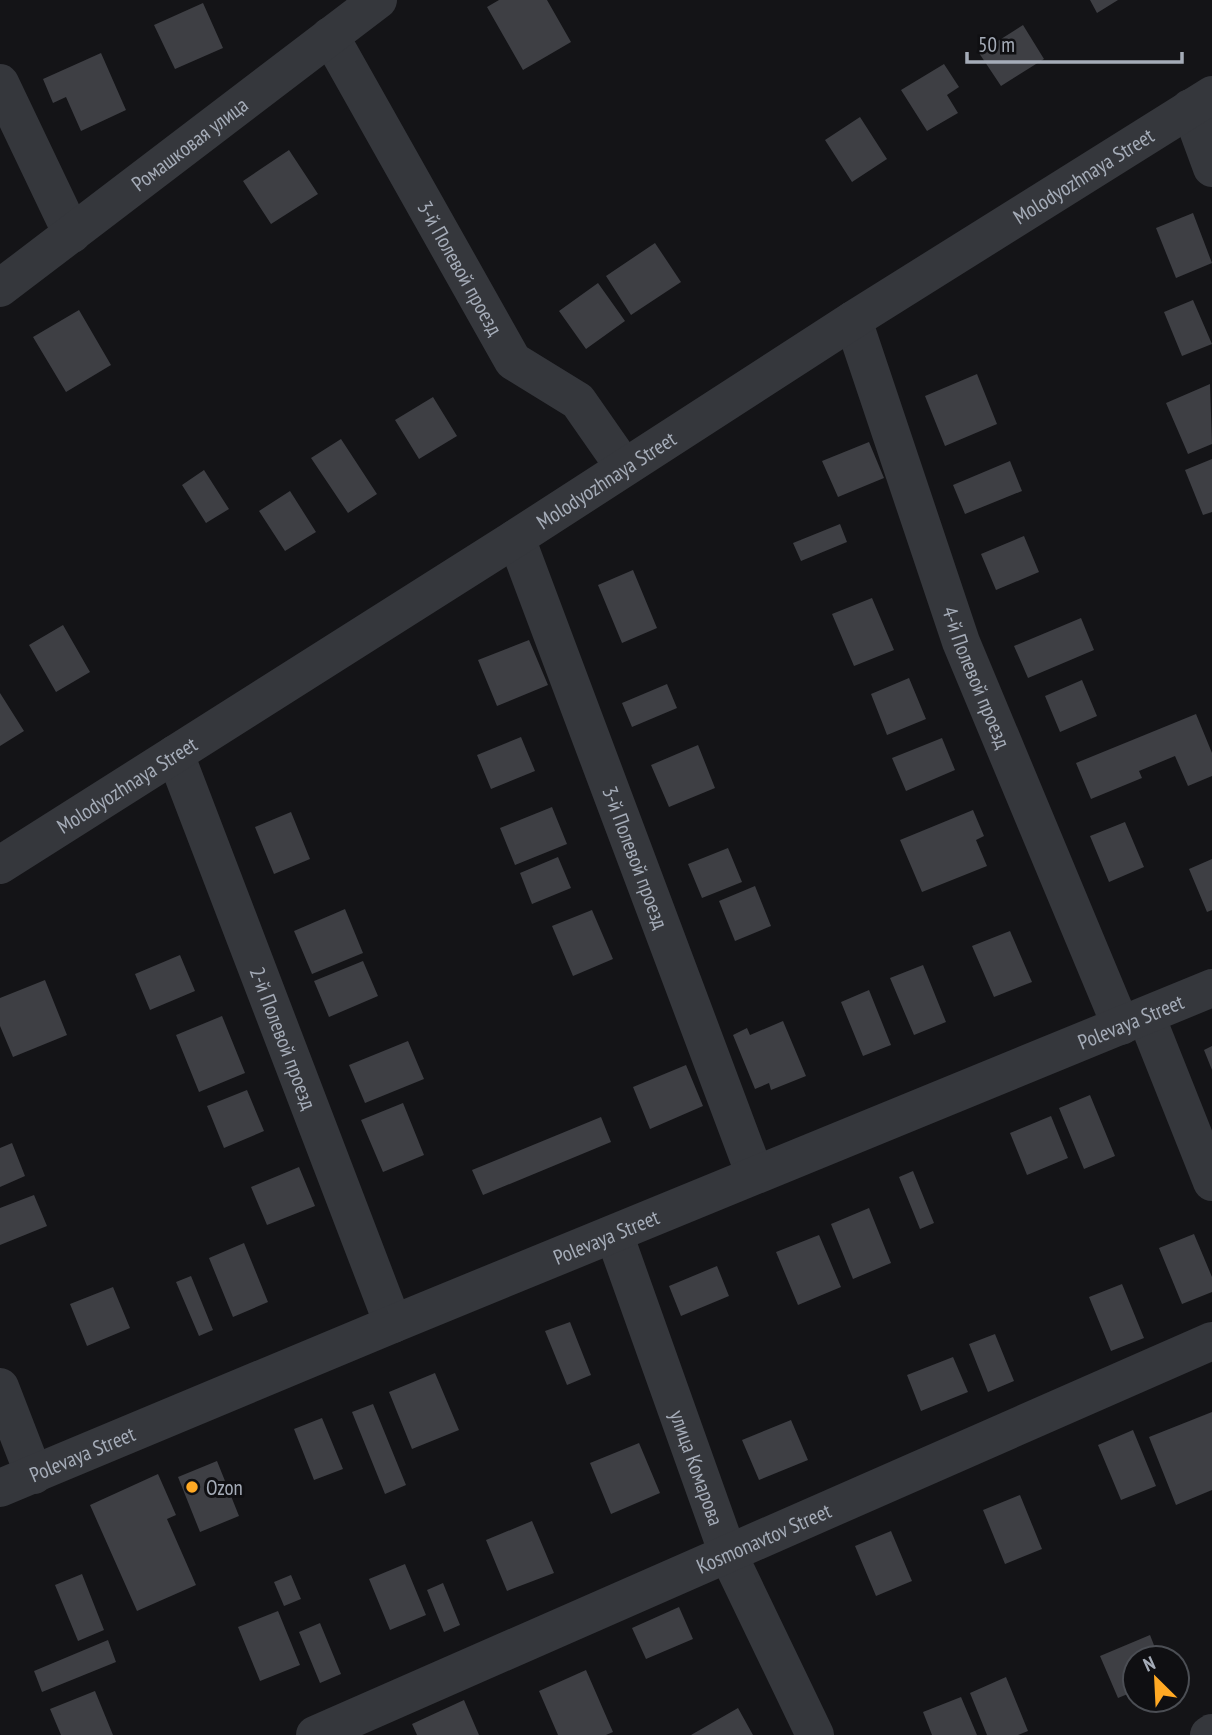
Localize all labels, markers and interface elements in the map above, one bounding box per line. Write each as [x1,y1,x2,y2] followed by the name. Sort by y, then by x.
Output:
[967,21,1182,65] scale bar
[978,31,1015,58] text: 50 m
[126,91,253,197] street label: Ромашковая улица
[1008,121,1159,230] street label: Molodyozhnaya Street
[412,196,509,340] street label: 3-й Полевой проезд
[531,425,681,535] street label: Molodyozhnaya Street
[936,603,1017,752] street label: 4-й Полевой проезд
[51,730,202,839] street label: Molodyozhnaya Street
[597,782,675,932] street label: 3-й Полевой проезд
[244,963,323,1113] street label: 2-й Полевой проезд
[1074,988,1188,1055] street label: Polevaya Street
[549,1203,663,1270] street label: Polevaya Street
[664,1406,730,1529] street label: улица Комарова
[25,1420,139,1488] street label: Polevaya Street
[206,1474,243,1501] place label: Ozon
[184,1479,200,1495] marker: Ozon
[692,1496,835,1579] street label: Kosmonavtov Street
[1121,1644,1191,1714] north arrow
[1140,1650,1159,1677] text: N

